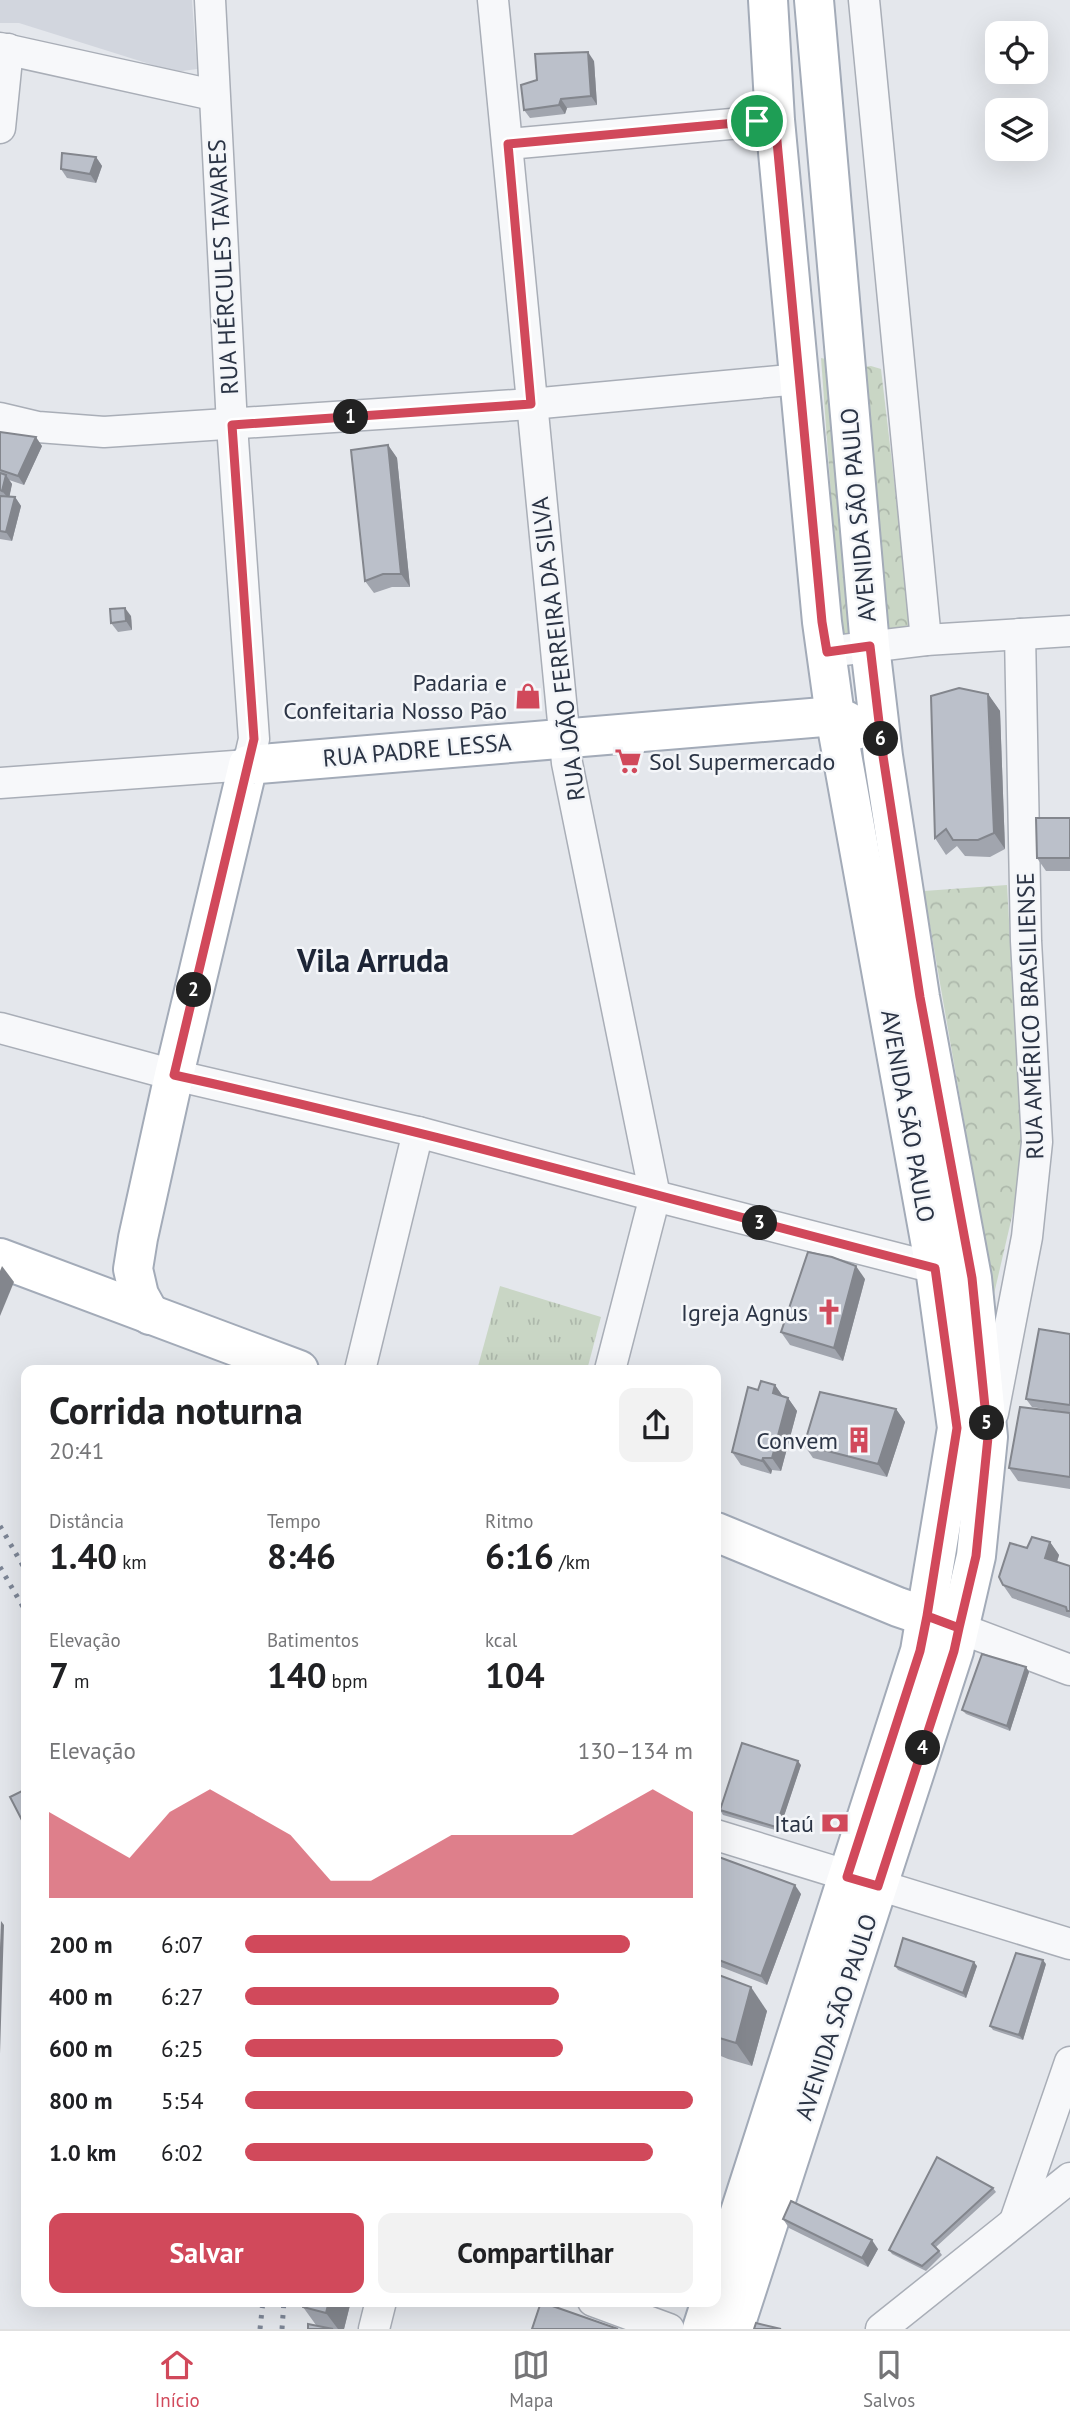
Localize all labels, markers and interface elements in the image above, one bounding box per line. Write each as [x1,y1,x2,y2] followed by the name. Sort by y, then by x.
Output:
[985,21,1048,161] map controls
[985,21,1048,84] button: locate
[727,91,787,151] pin
[985,98,1048,161] button: layers
[738,102,776,140] icon: arrive
[201,138,245,396] street label: RUA HÉRCULES TAVARES
[334,400,368,434] pin: 1
[345,404,356,428] text: 1
[833,407,883,623] street label: AVENIDA SÃO PAULO
[524,495,592,803] street label: RUA JOÃO FERREIRA DA SILVA
[283,667,507,726] place label: Padaria e Confeitaria Nosso Pão
[513,681,543,711] shop icon: Padaria e Confeitaria Nosso Pão
[864,722,898,756] pin: 6
[321,726,513,774] street label: RUA PADRE LESSA
[875,726,886,750] text: 6
[613,746,643,776] supermarket icon: Sol Supermercado
[649,746,835,777] place label: Sol Supermercado
[1009,872,1051,1160] street label: RUA AMÉRICO BRASILIENSE
[296,939,449,981] district label: Vila Arruda
[176,972,212,1007] pin: 2
[188,977,199,1001] text: 2
[874,1007,942,1225] street label: AVENIDA SÃO PAULO
[742,1206,778,1240] pin: 3
[754,1210,765,1234] text: 3
[681,1297,808,1328] place label: Igreja Agnus
[814,1297,844,1327] church icon: Igreja Agnus
[49,1385,303,1434] text: Corrida noturna
[619,1388,693,1462] button: share
[970,1406,1004,1440] pin: 5
[981,1410,992,1434] text: 5
[756,1425,838,1456] place label: Convem
[844,1425,874,1455] building icon: Convem
[49,1436,104,1465] text: 20:41
[49,1509,124,1533] text: Distância
[267,1509,321,1533] text: Tempo
[485,1509,533,1533] text: Ritmo
[49,1533,117,1579] text: 1.40
[267,1533,336,1579] text: 8:46
[485,1533,554,1579] text: 6:16
[117,1550,147,1574] text: km
[554,1550,590,1574] text: /km
[49,1628,121,1652] text: Elevação
[267,1628,359,1652] text: Batimentos
[485,1628,517,1652] text: kcal
[49,1652,69,1698] text: 7
[267,1652,327,1698] text: 140
[485,1652,545,1698] text: 104
[69,1669,89,1693] text: m
[327,1669,368,1693] text: bpm
[906,1730,940,1766] pin: 4
[917,1735,928,1759] text: 4
[49,1736,136,1765] text: Elevação
[578,1736,693,1765] text: 130–134 m
[774,1808,814,1839] place label: Itaú
[820,1808,850,1838] bank icon: Itaú
[788,1910,884,2124] street label: AVENIDA SÃO PAULO
[49,1930,112,1959] text: 200 m
[161,1930,204,1959] text: 6:07
[49,1982,112,2011] text: 400 m
[161,1982,204,2011] text: 6:27
[49,2034,112,2063] text: 600 m
[161,2034,204,2063] text: 6:25
[49,2086,112,2115] text: 800 m
[161,2086,204,2115] text: 5:54
[49,2138,116,2167] text: 1.0 km
[161,2138,204,2167] text: 6:02
[49,2213,364,2293] button: Salvar
[378,2213,693,2293] button: Compartilhar
[155,2346,200,2412] tab: Início
[509,2346,553,2412] tab: Mapa
[863,2346,915,2412] tab: Salvos

